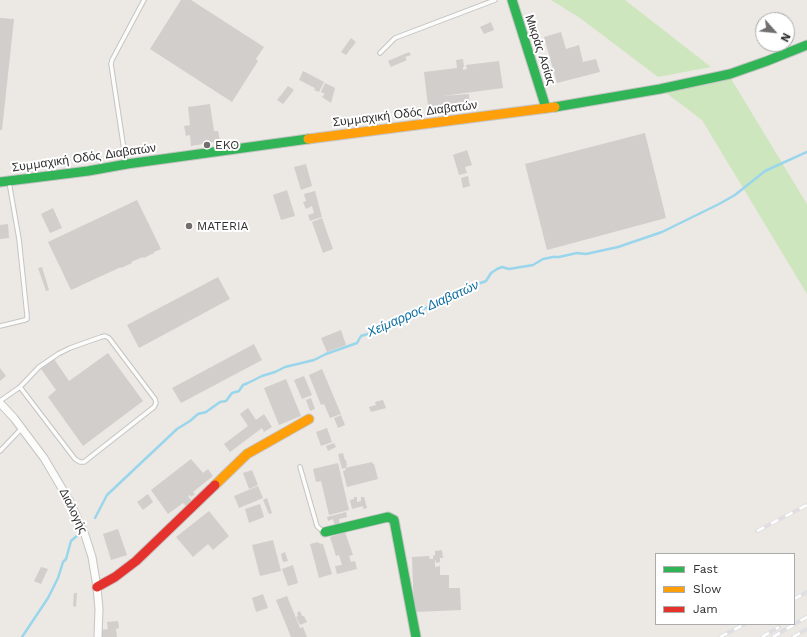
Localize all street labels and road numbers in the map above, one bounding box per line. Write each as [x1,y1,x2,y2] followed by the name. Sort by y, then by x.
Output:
[522,13,558,87] street label: Μικράς Ασίας
[332,98,478,130] street label: Συμμαχική Οδός Διαβατών
[11,141,157,175] street label: Συμμαχική Οδός Διαβατών
[56,486,90,536] street label: Διαλογής

